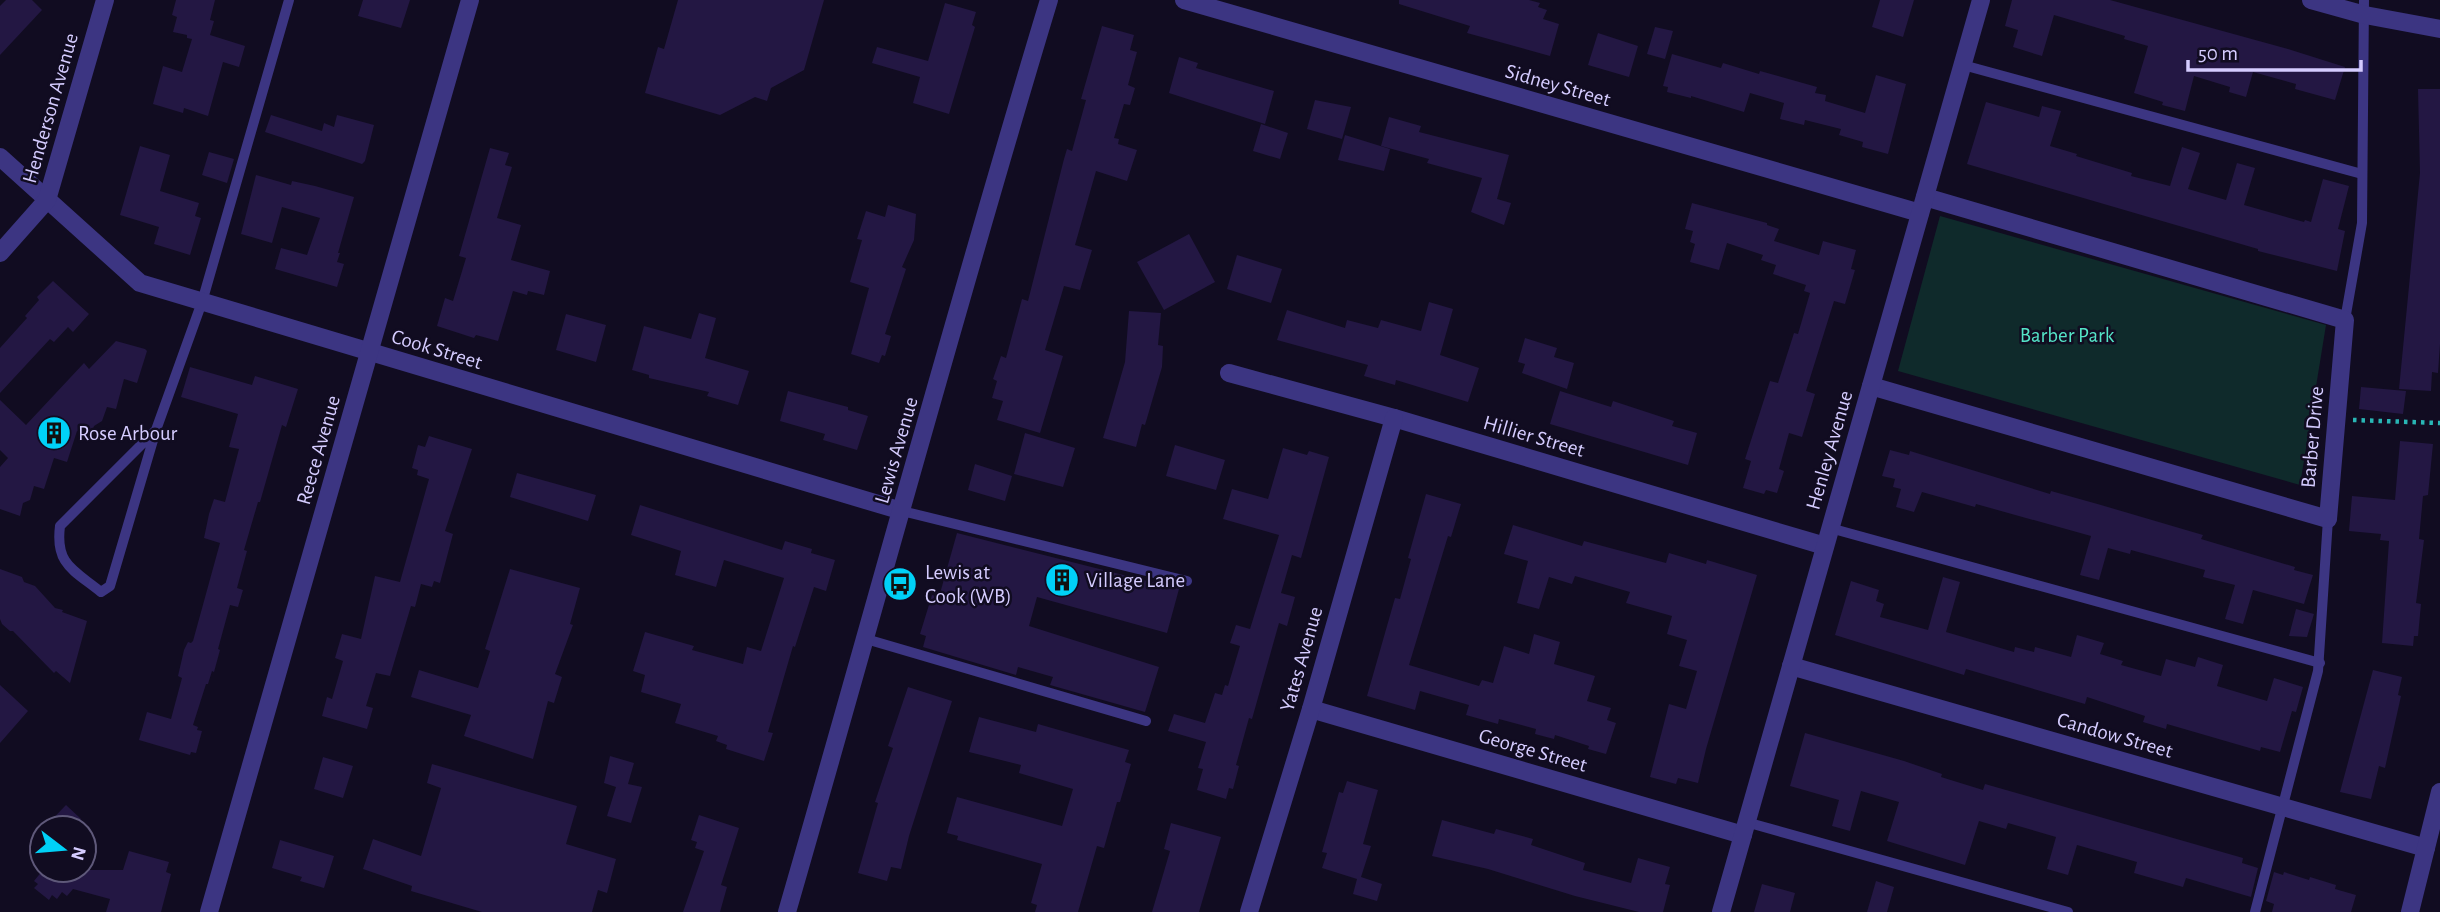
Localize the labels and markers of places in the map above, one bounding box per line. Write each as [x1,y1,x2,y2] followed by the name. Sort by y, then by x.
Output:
[35,414,73,452] building icon: Rose Arbour
[78,423,177,444] place label: Rose Arbour
[1043,561,1081,599] building icon: Village Lane
[925,562,1012,607] place label: Lewis at Cook (WB)
[881,565,919,603] bus stop icon: Lewis at Cook (WB)
[1086,570,1185,591] place label: Village Lane

